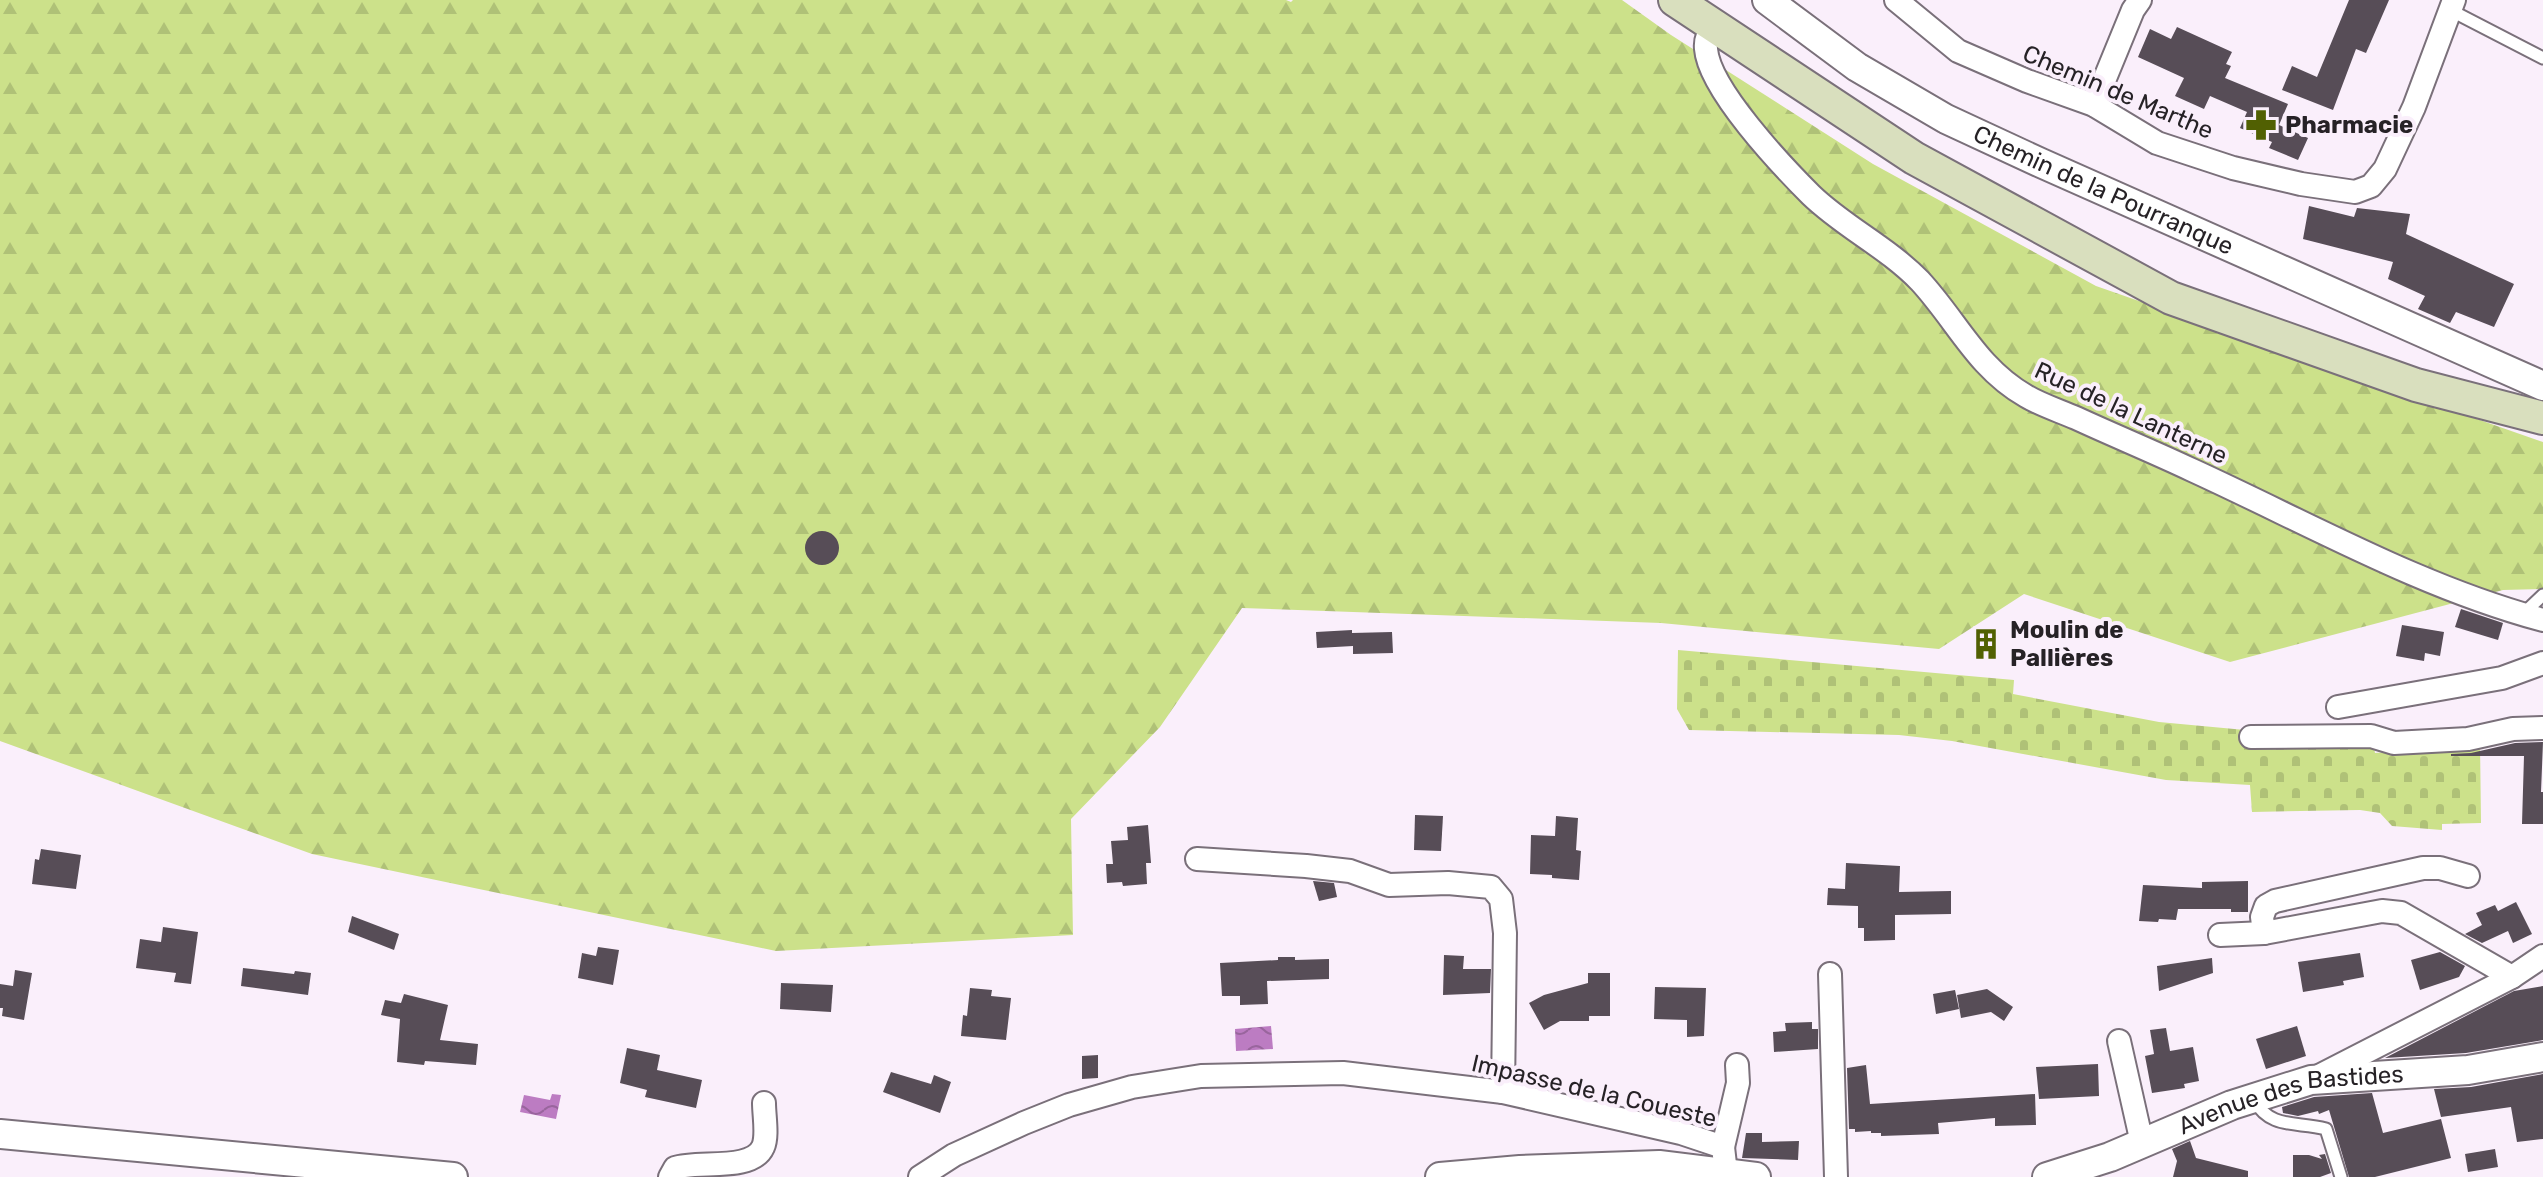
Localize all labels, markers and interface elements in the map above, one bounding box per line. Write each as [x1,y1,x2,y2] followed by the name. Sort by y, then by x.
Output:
[2019,39,2217,145] street label: Chemin de Marthe
[2244,108,2278,142] pharmacy icon: Pharmacie
[2285,111,2413,139] place label: Pharmacie
[1969,120,2238,261] street label: Chemin de la Pourranque
[2030,356,2232,470] street label: Rue de la Lanterne
[2010,616,2124,672] place label: Moulin de Pallières
[1969,627,2003,661] building icon: Moulin de Pallières
[1469,1049,1719,1133] street label: Impasse de la Coueste
[2174,1060,2404,1140] street label: Avenue des Bastides

